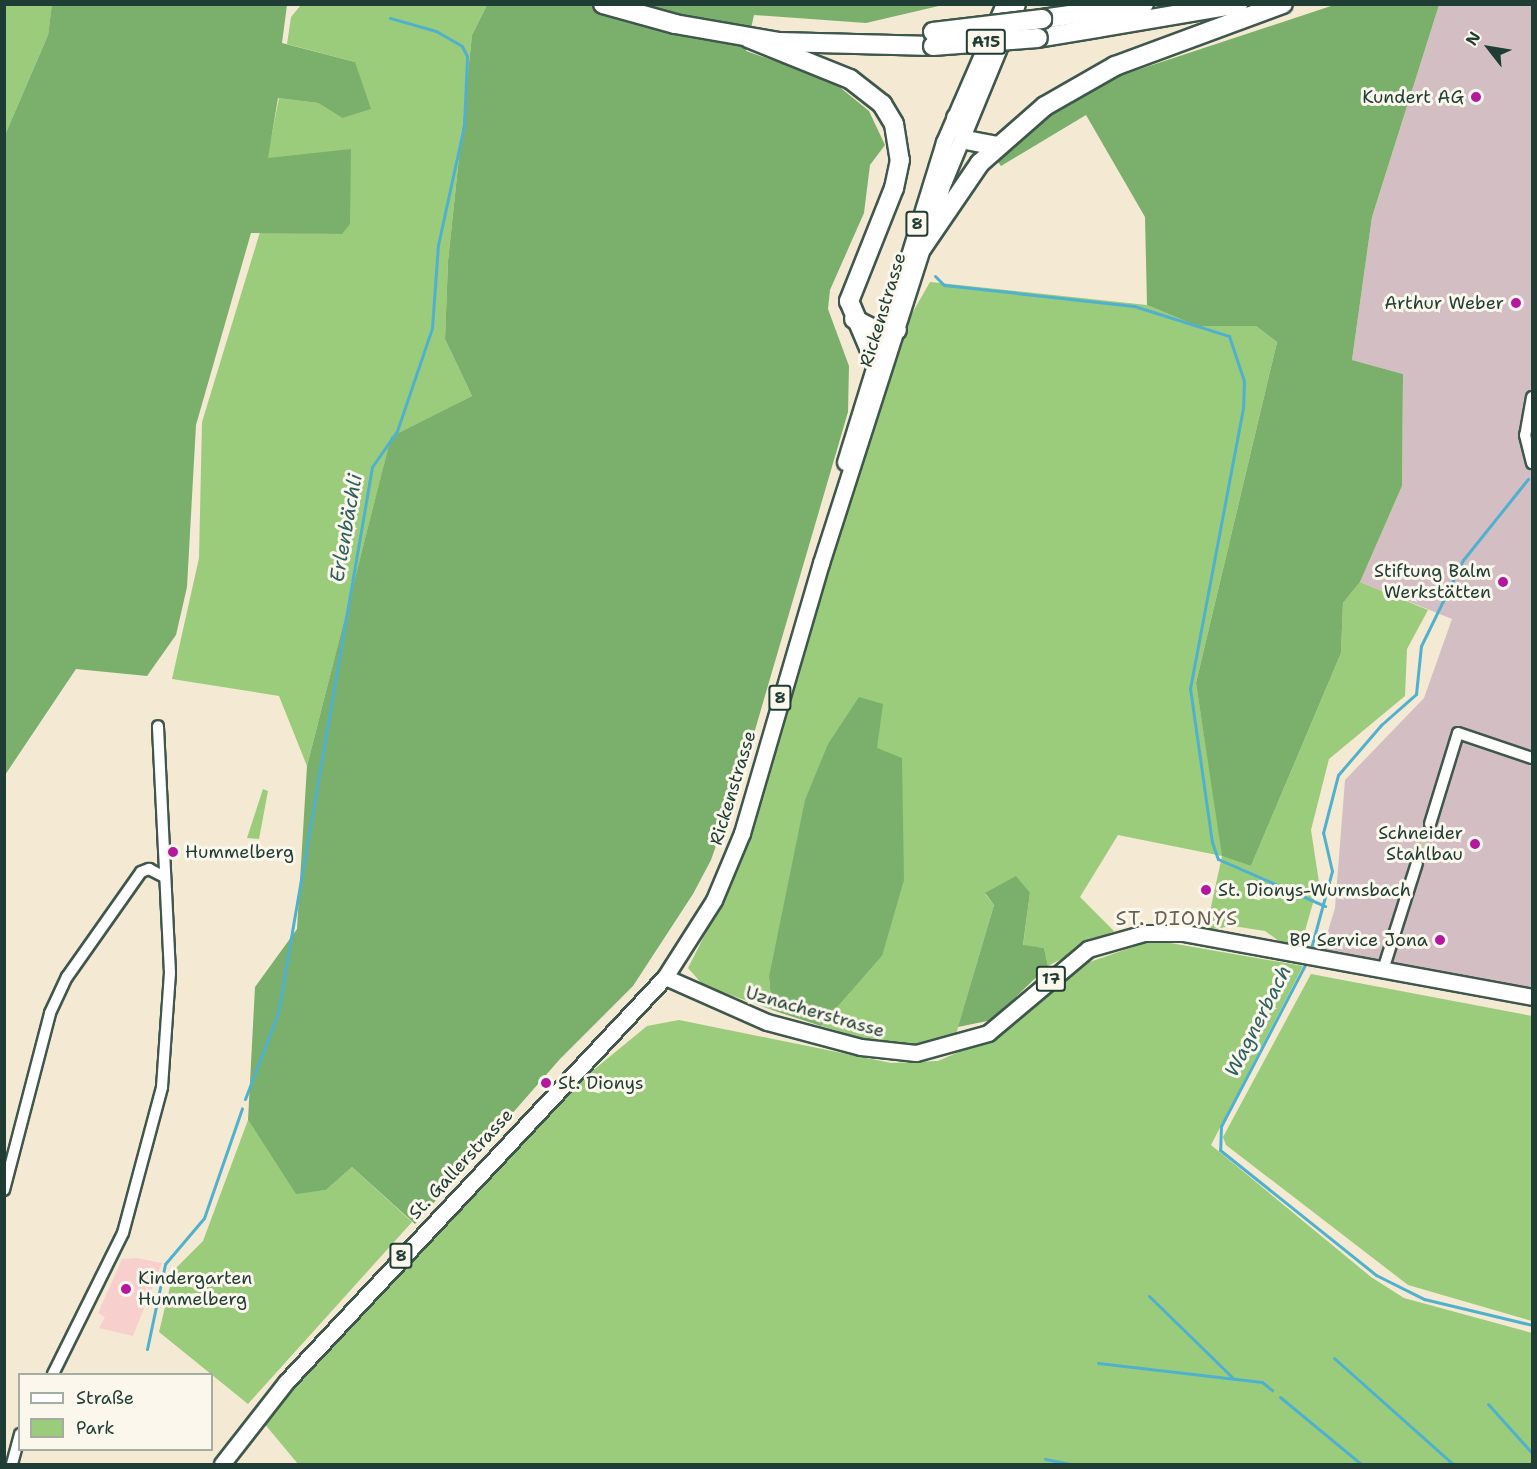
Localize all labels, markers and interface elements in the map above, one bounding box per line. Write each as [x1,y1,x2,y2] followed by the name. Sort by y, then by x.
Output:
[1459,18,1519,78] north arrow
[1461,28,1485,49] text: N
[965,29,1007,55] road number: A15
[1362,86,1464,108] place label: Kundert AG
[1469,90,1483,104] marker: Kundert AG
[905,211,929,237] road number: 8
[855,250,911,370] street label: Rickenstrasse
[1384,292,1504,314] place label: Arthur Weber
[1509,296,1523,310] marker: Arthur Weber
[325,472,367,584] water label: Erlenbächli
[1374,561,1491,604] place label: Stiftung Balm Werkstätten
[1496,575,1510,589] marker: Stiftung Balm Werkstätten
[768,685,792,711] road number: 8
[705,728,761,848] street label: Rickenstrasse
[1378,823,1463,866] place label: Schneider Stahlbau
[1468,837,1482,851] marker: Schneider Stahlbau
[185,841,294,863] place label: Hummelberg
[166,845,180,859] marker: Hummelberg
[1218,879,1411,901] place label: St. Dionys-Wurmsbach
[1199,883,1213,897] marker: St. Dionys-Wurmsbach
[1115,906,1239,930] district label: ST. DIONYS
[1289,929,1428,951] place label: BP Service Jona
[1433,933,1447,947] marker: BP Service Jona
[1220,961,1296,1081] water label: Wagnerbach
[1034,966,1068,992] road number: 17
[743,982,887,1042] street label: Uznacherstrasse
[558,1072,644,1094] place label: St. Dionys
[539,1076,553,1090] marker: St. Dionys
[404,1104,518,1224] street label: St. Gallerstrasse
[389,1243,413,1269] road number: 8
[138,1268,252,1310] place label: Kindergarten Hummelberg
[119,1282,133,1296] marker: Kindergarten Hummelberg
[18,1373,213,1451] legend
[76,1386,134,1410] text: Straße
[76,1416,115,1440] text: Park

